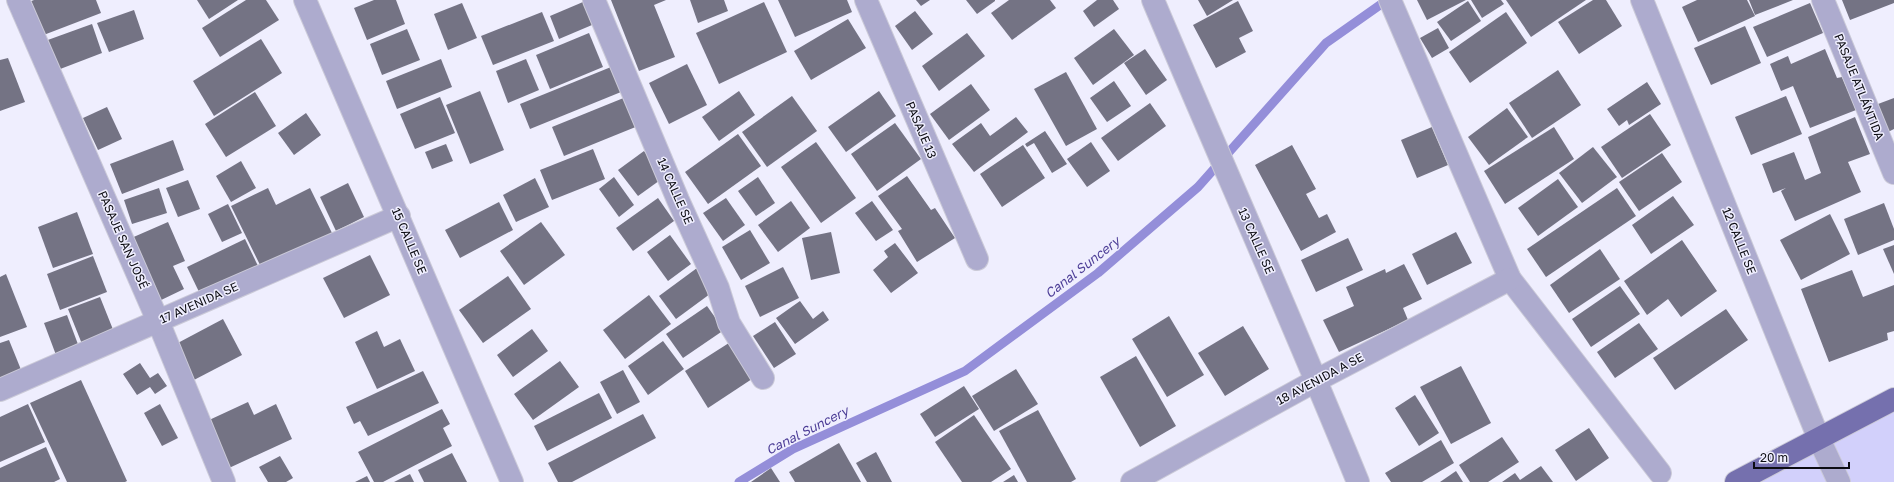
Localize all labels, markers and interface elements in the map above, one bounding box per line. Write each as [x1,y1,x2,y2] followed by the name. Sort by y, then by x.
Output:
[1831,31,1888,142] street label: PASAJE ATLÁNTIDA
[903,99,940,161] street label: PASAJE 13
[654,155,697,226] street label: 14 CALLE SE
[95,188,152,291] street label: PASAJE SAN JOSÉ
[389,205,430,276] street label: 15 CALLE SE
[1235,205,1278,276] street label: 13 CALLE SE
[1719,205,1760,276] street label: 12 CALLE SE
[1041,232,1124,301] water label: Canal Suncery
[157,278,240,327] street label: 17 AVENIDA SE
[1274,349,1366,408] street label: 18 AVENIDA A SE
[763,402,852,458] water label: Canal Suncery
[1754,444,1849,470] scale bar
[1760,450,1788,465] text: 20 m

